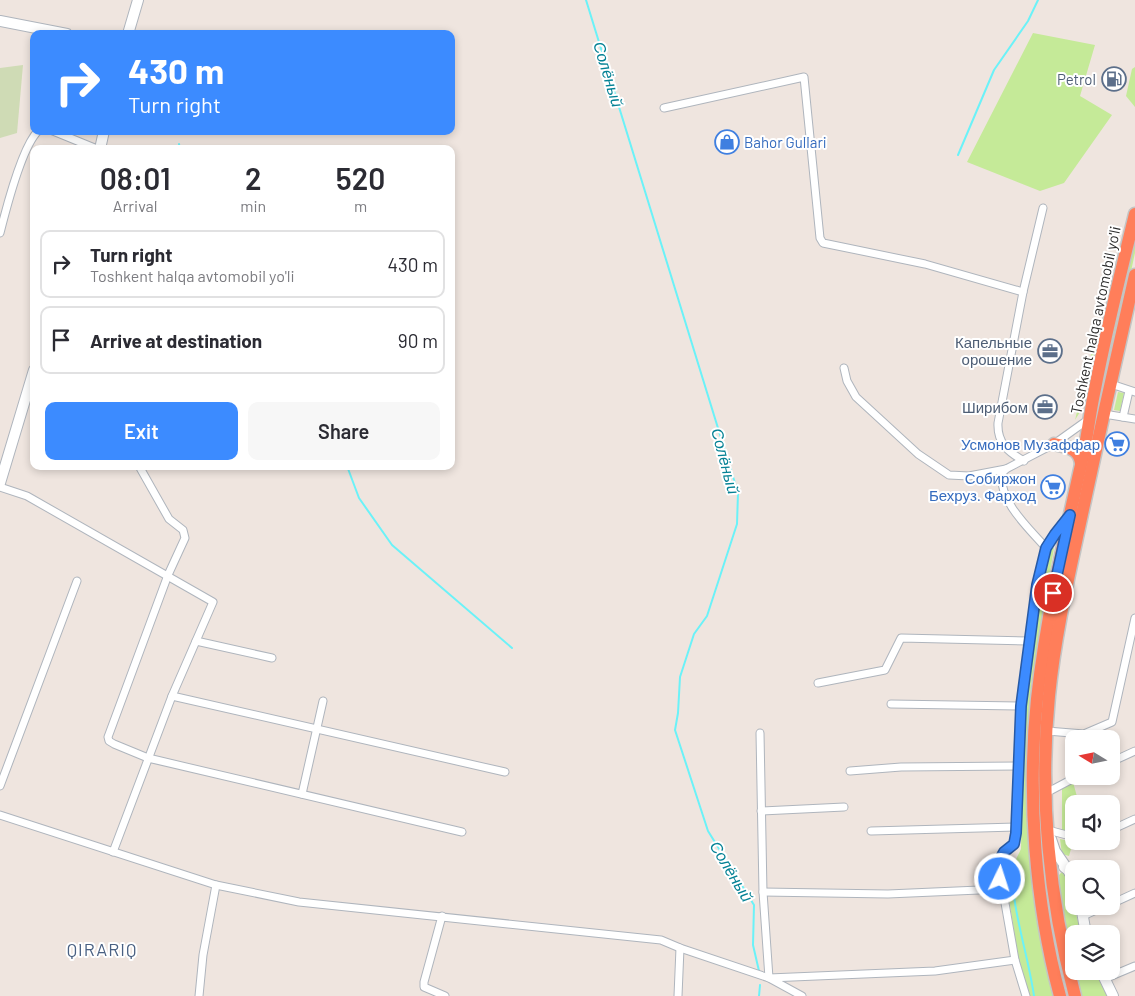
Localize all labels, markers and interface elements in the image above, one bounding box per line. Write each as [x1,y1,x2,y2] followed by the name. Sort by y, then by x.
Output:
[590,39,628,109] water label: Солёный
[128,49,224,91] text: 430 m
[45,50,110,115] icon: right
[1101,66,1127,92] fuel station icon: Petrol
[1057,70,1096,88] place label: Petrol
[128,91,221,117] text: Turn right
[714,129,740,155] shop icon: Bahor Gullari
[744,133,827,151] place label: Bahor Gullari
[100,160,171,196] text: 08:01
[245,160,261,196] text: 2
[336,160,385,196] text: 520
[113,196,157,215] text: Arrival
[240,196,266,215] text: min
[354,196,367,215] text: m
[1066,224,1124,416] street label: Toshkent halqa avtomobil yo'li
[90,243,172,266] text: Turn right
[47,250,75,278] icon: right
[387,253,438,276] text: 430 m
[90,266,295,285] text: Toshkent halqa avtomobil yo'li
[47,326,75,354] icon: arrive
[90,329,262,352] text: Arrive at destination
[398,329,438,352] text: 90 m
[955,333,1032,368] place label: Капельные орошение
[1037,338,1063,364] office icon: Капельные орошение
[1032,394,1058,420] office icon: Ширибом
[962,398,1028,416] place label: Ширибом
[45,402,238,460] button: Exit
[248,402,440,460] button: Share
[708,426,744,496] water label: Солёный
[1104,431,1130,457] supermarket icon: Усмонов Музаффар
[961,435,1100,453] place label: Усмонов Музаффар
[929,469,1036,504] place label: Собиржон Бехруз. Фарход
[1040,474,1066,500] supermarket icon: Собиржон Бехруз. Фарход
[1032,572,1074,614] pin
[1039,579,1067,607] icon: arrive
[1065,730,1120,785] north arrow
[1065,730,1120,980] map controls
[1065,795,1120,850] button: sound
[706,837,758,905] water label: Солёный
[973,852,1025,904] position arrow
[1065,860,1120,915] button: search
[1065,925,1120,980] button: layers
[67,938,137,960] district label: QIRARIQ

